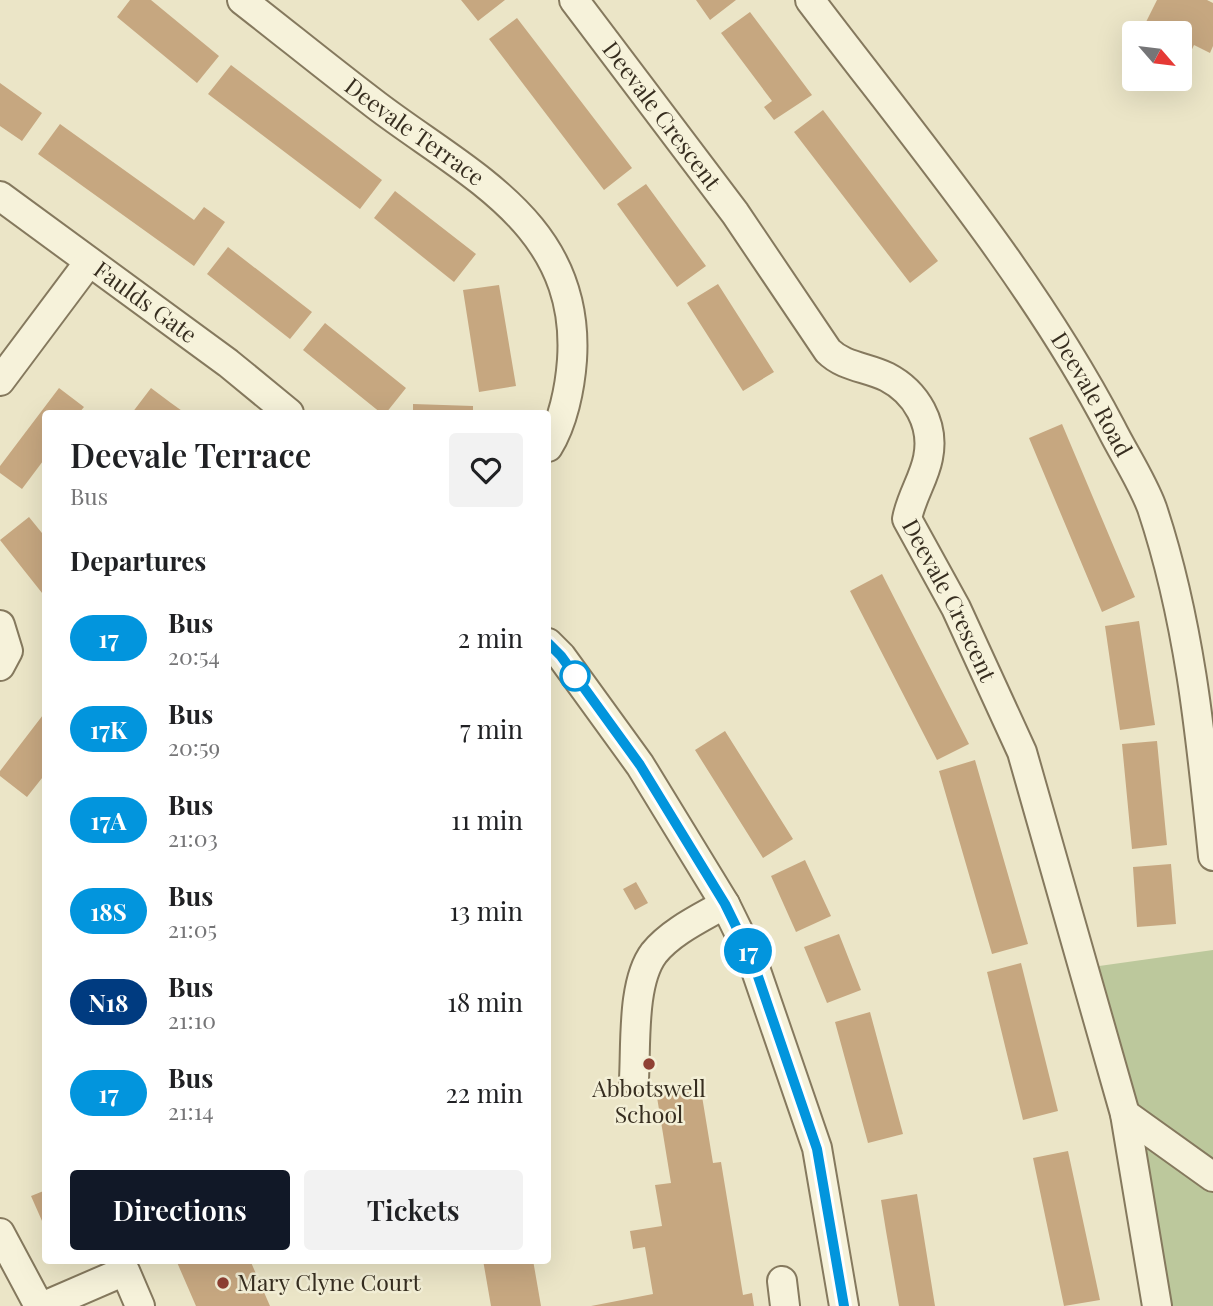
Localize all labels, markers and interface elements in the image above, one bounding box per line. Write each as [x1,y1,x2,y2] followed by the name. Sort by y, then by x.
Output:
[1122,21,1192,91] north arrow
[1122,21,1192,91] map controls
[596,34,729,196] street label: Deevale Crescent
[339,70,491,192] street label: Deevale Terrace
[88,253,204,349] street label: Faulds Gate
[1045,326,1140,461] street label: Deevale Road
[70,432,311,476] text: Deevale Terrace
[449,433,523,507] button: heart
[70,480,108,511] text: Bus
[896,513,1005,687] street label: Deevale Crescent
[70,543,206,578] text: Departures
[168,605,213,640] text: Bus
[458,620,523,655] text: 2 min
[98,622,119,654] text: 17
[168,640,220,671] text: 20:54
[560,661,590,691] unlabelled marker
[168,696,213,731] text: Bus
[460,711,523,746] text: 7 min
[90,713,127,745] text: 17K
[168,731,220,762] text: 20:59
[168,787,213,822] text: Bus
[451,802,523,837] text: 11 min
[90,804,127,836] text: 17A
[168,822,218,853] text: 21:03
[168,878,213,913] text: Bus
[449,893,523,928] text: 13 min
[90,895,127,927] text: 18S
[168,913,217,944] text: 21:05
[716,928,780,974] line badge: 17
[738,935,758,967] text: 17
[168,969,213,1004] text: Bus
[447,984,523,1019] text: 18 min
[89,986,128,1018] text: N18
[168,1004,216,1035] text: 21:10
[641,1056,657,1072] marker: Abbotswell School
[168,1060,213,1095] text: Bus
[591,1072,706,1129] place label: Abbotswell School
[445,1075,523,1110] text: 22 min
[98,1077,119,1109] text: 17
[168,1095,214,1126] text: 21:14
[70,1170,290,1250] button: Directions
[304,1170,523,1250] button: Tickets
[237,1266,421,1297] place label: Mary Clyne Court
[215,1275,231,1291] marker: Mary Clyne Court

